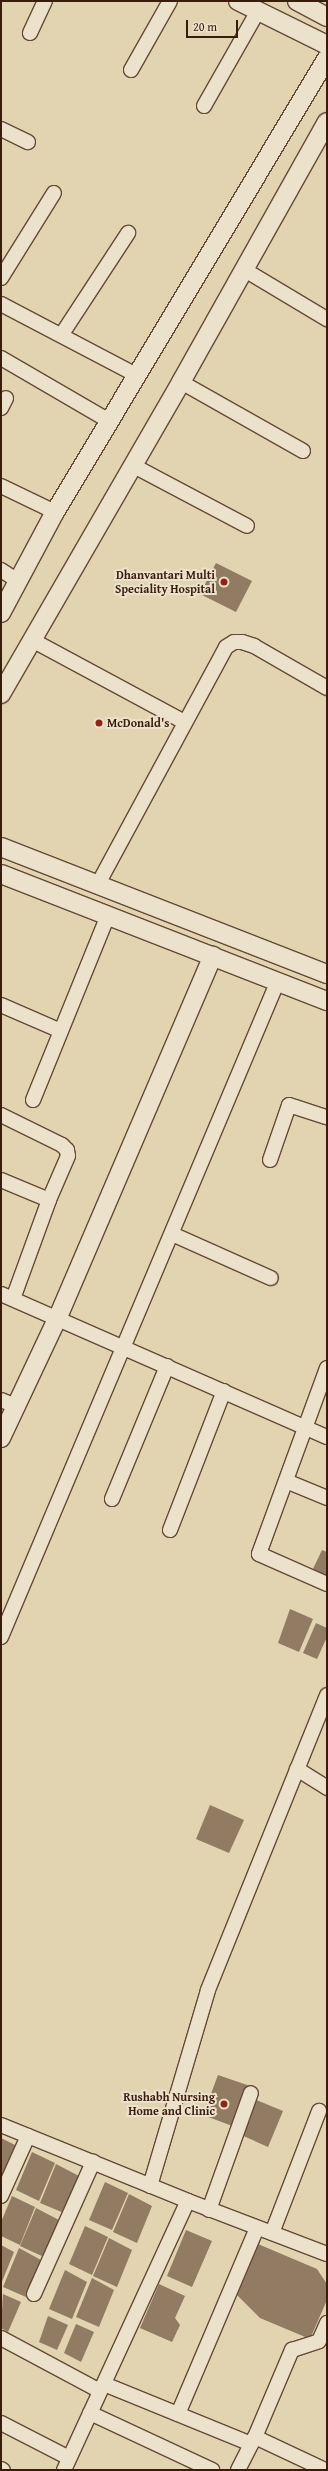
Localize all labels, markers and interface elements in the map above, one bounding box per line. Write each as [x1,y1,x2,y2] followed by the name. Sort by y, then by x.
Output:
[188,12,240,38] scale bar
[193,18,217,35] text: 20 m
[115,568,215,596] place label: Dhanvantari Multi Speciality Hospital
[218,576,230,588] marker: Dhanvantari Multi Speciality Hospital
[107,716,169,730] place label: McDonald's
[94,718,104,728] marker: McDonald's
[123,2090,215,2118] place label: Rushabh Nursing Home and Clinic
[218,2098,230,2110] marker: Rushabh Nursing Home and Clinic

